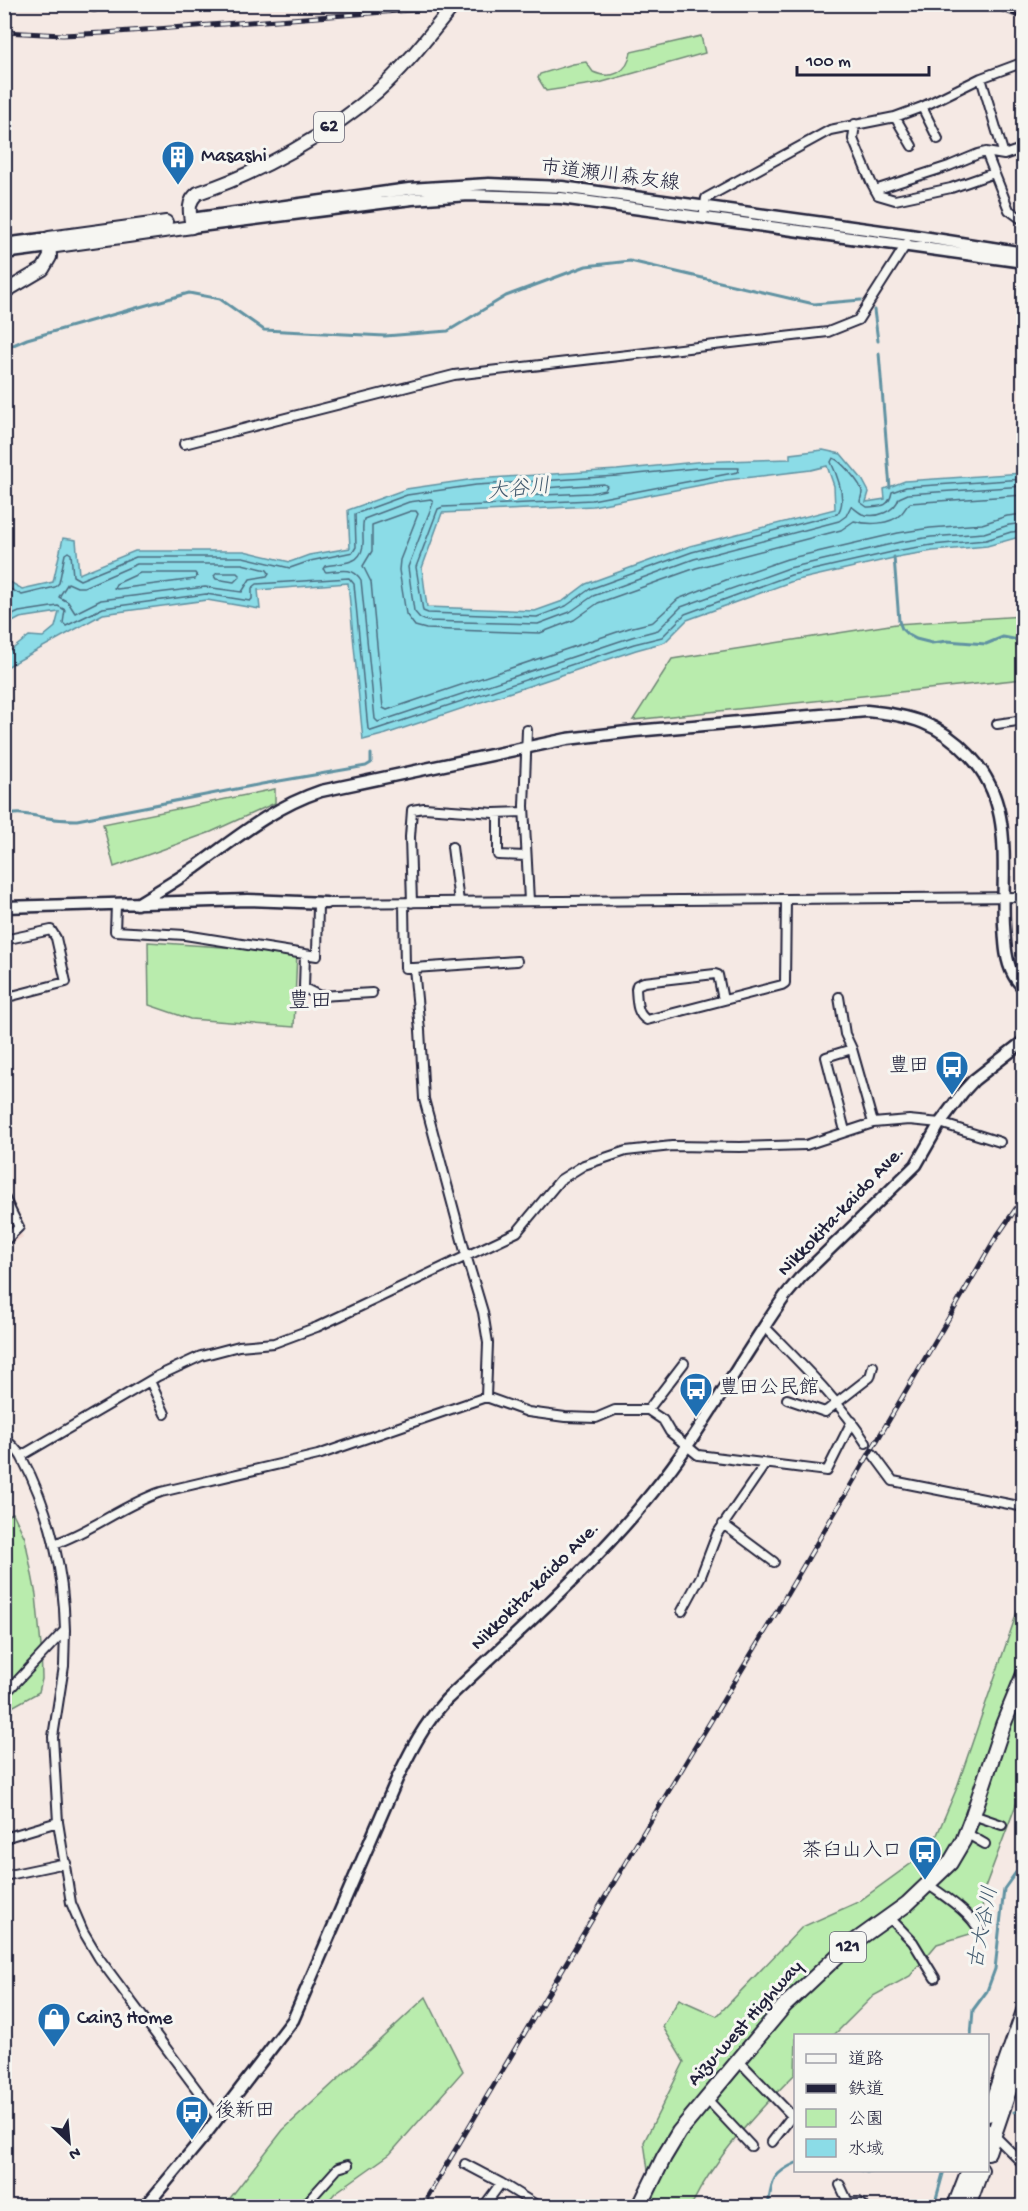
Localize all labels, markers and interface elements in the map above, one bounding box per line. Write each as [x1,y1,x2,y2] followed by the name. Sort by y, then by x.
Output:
[797,39,929,77] scale bar
[805,52,851,73] text: 100 m
[314,112,344,142] road number: 62
[160,139,196,186] building icon: Masashi
[201,146,267,169] place label: Masashi
[539,155,681,197] street label: 市道瀬川森友線
[486,474,552,507] water label: 大谷川
[288,989,332,1016] district label: 豊田
[934,1049,970,1096] bus stop icon: 豊田
[889,1054,929,1079] place label: 豊田
[774,1142,910,1282] street label: Nikkokita-kaido Ave.
[678,1371,714,1418] bus stop icon: 豊田公民館
[719,1376,819,1401] place label: 豊田公民館
[467,1518,605,1656] street label: Nikkokita-kaido Ave.
[907,1834,943,1881] bus stop icon: 茶臼山入口
[802,1840,902,1864] place label: 茶臼山入口
[964,1884,1005,1972] water label: 古大谷川
[830,1932,866,1962] road number: 121
[684,1956,809,2092] street label: Aizu-west Highway
[36,2001,72,2048] shop icon: Cainz Home
[77,2008,173,2031] place label: Cainz Home
[794,2034,989,2172] legend
[848,2049,884,2071] text: 道路
[848,2079,884,2101] text: 鉄道
[174,2094,210,2141] bus stop icon: 後新田
[215,2099,275,2124] place label: 後新田
[848,2110,884,2131] text: 公園
[39,2112,99,2172] north arrow
[848,2139,884,2161] text: 水域
[65,2142,83,2163] text: N

